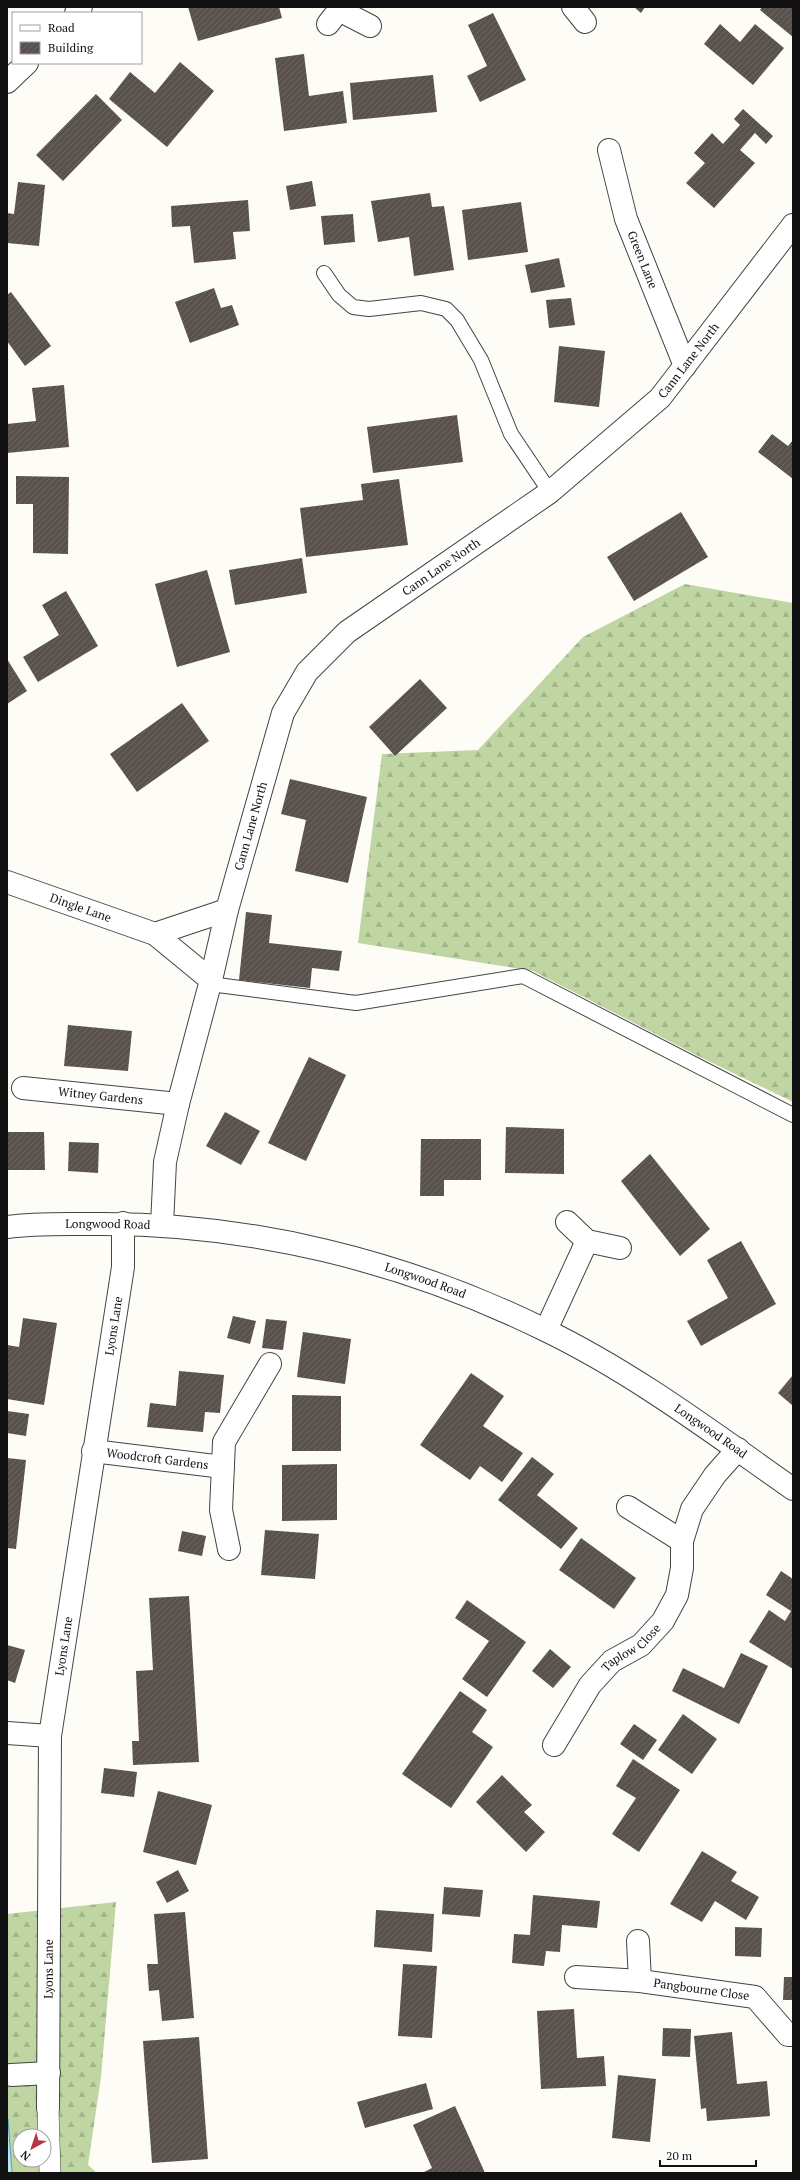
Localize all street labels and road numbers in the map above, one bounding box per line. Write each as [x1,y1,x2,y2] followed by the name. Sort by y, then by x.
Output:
[625,229,661,291] street label: Green Lane
[654,320,722,401] street label: Cann Lane North
[399,535,483,599] street label: Cann Lane North
[231,780,270,872] street label: Cann Lane North
[48,890,113,925] street label: Dingle Lane
[57,1084,144,1107] street label: Witney Gardens
[65,1216,151,1232] street label: Longwood Road
[383,1259,469,1301] street label: Longwood Road
[101,1295,125,1356] street label: Lyons Lane
[672,1400,750,1461] street label: Longwood Road
[106,1445,209,1472] street label: Woodcroft Gardens
[52,1615,75,1677] street label: Lyons Lane
[598,1621,664,1675] street label: Taplow Close
[41,1939,56,1999] street label: Lyons Lane
[653,1975,750,2003] street label: Pangbourne Close

